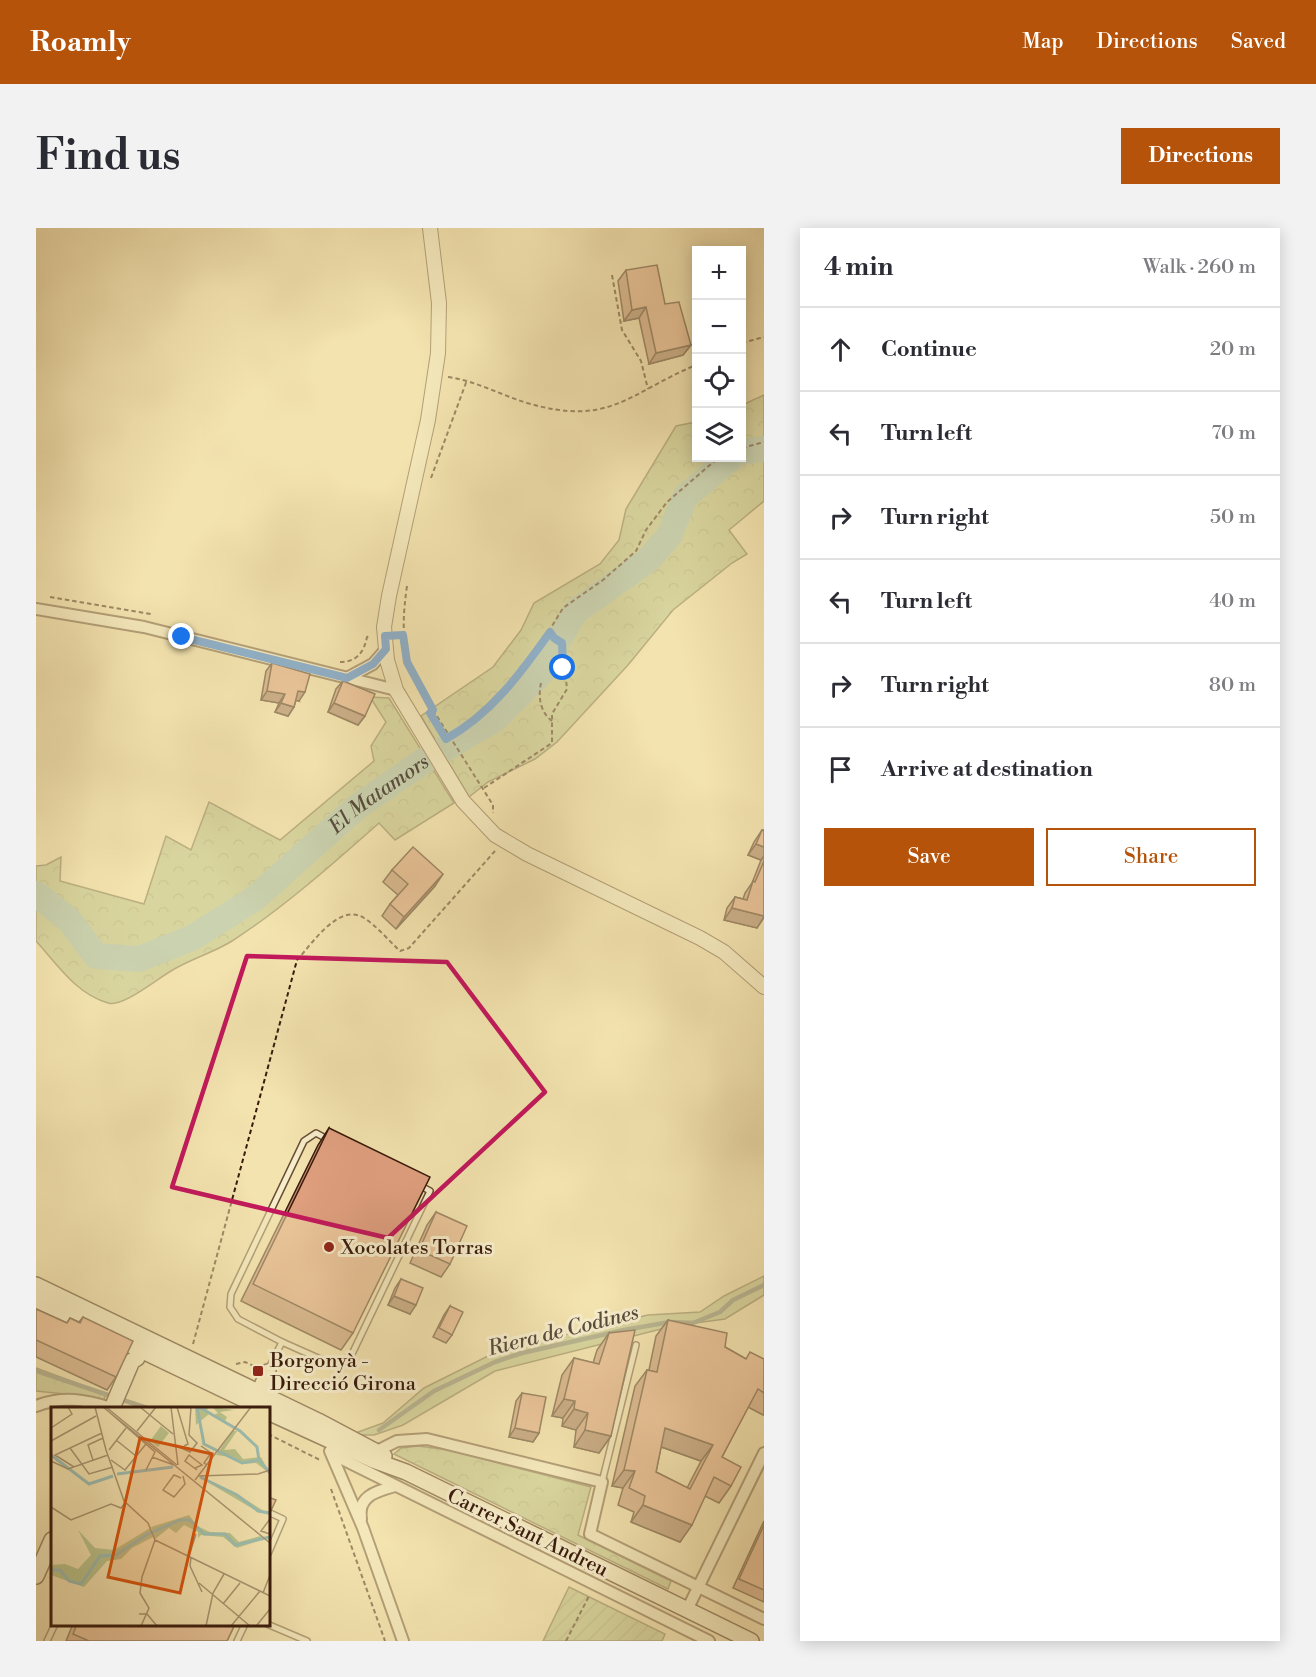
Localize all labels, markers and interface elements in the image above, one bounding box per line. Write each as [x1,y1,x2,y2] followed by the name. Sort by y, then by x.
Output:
[30,25,131,60] text: Roamly
[1022,29,1064,55] text: Map
[1097,29,1198,55] text: Directions
[1231,29,1286,55] text: Saved
[1121,128,1280,184] button: Directions
[36,130,180,183] text: Find us
[692,246,746,462] map controls
[692,246,746,300] button: +
[824,251,894,283] text: 4 min
[1143,255,1256,280] text: Walk · 260 m
[692,300,746,354] button: −
[824,333,857,366] icon: ahead
[881,336,977,363] text: Continue
[1210,337,1256,362] text: 20 m
[692,354,746,408] button: locate
[692,408,746,462] button: layers
[824,417,857,450] icon: left
[881,420,972,447] text: Turn left
[1212,421,1256,446] text: 70 m
[824,501,857,534] icon: right
[881,504,989,531] text: Turn right
[1210,505,1256,530] text: 50 m
[824,585,857,618] icon: left
[881,588,972,615] text: Turn left
[1209,589,1256,614] text: 40 m
[168,623,194,649] route end
[549,654,575,680] route start
[824,669,857,702] icon: right
[881,672,989,699] text: Turn right
[1209,673,1256,698] text: 80 m
[323,749,434,840] water label: El Matamors
[824,753,857,786] icon: arrive
[881,756,1093,783] text: Arrive at destination
[824,828,1034,886] button: Save
[1046,828,1256,886] button: Share
[340,1236,493,1261] place label: Xocolates Torras
[322,1240,336,1254] marker: Xocolates Torras
[484,1300,641,1363] water label: Riera de Codines
[269,1349,417,1397] place label: Borgonyà - Direcció Girona
[251,1364,265,1378] marker: Borgonyà - Direcció Girona
[51,1407,270,1626] inset map
[443,1484,612,1583] street label: Carrer Sant Andreu

